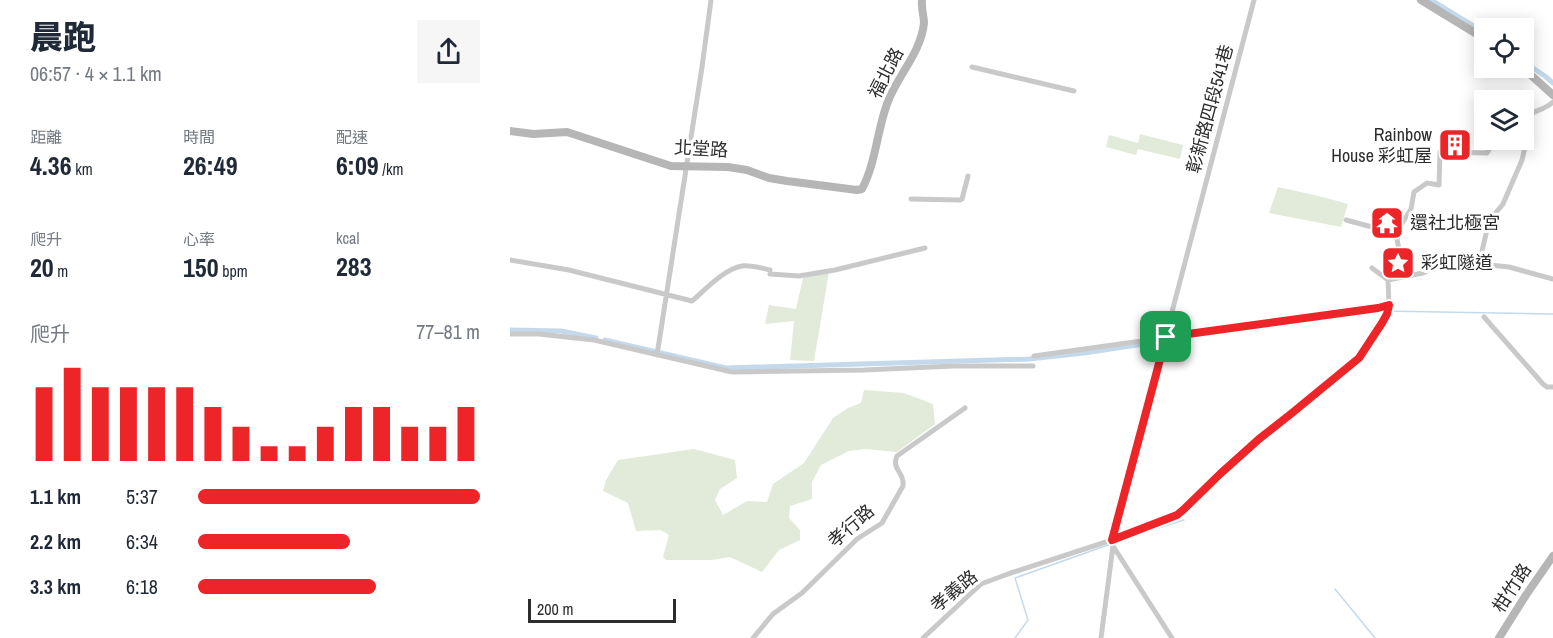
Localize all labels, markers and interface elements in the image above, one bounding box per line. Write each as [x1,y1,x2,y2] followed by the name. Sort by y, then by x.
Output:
[30,15,96,59] text: 晨跑
[1474,18,1534,150] map controls
[1474,18,1534,78] button: locate
[417,20,480,83] button: share
[1180,42,1239,176] street label: 彰新路四段541巷
[862,43,909,103] street label: 福北路
[30,60,162,87] text: 06:57 · 4 × 1.1 km
[1474,90,1534,150] button: layers
[1331,122,1432,168] place label: Rainbow House 彩虹屋
[30,126,62,148] text: 距離
[183,126,215,148] text: 時間
[336,126,368,148] text: 配速
[1437,127,1473,163] building icon: Rainbow House 彩虹屋
[673,135,729,162] street label: 北堂路
[30,148,72,183] text: 4.36
[183,148,238,183] text: 26:49
[336,148,379,183] text: 6:09
[72,158,93,180] text: km
[379,158,403,180] text: /km
[1369,205,1405,241] temple icon: 還社北極宮
[1410,210,1500,235] place label: 還社北極宮
[336,227,359,249] text: kcal
[30,228,62,250] text: 爬升
[183,228,215,250] text: 心率
[1380,245,1416,281] place icon: 彩虹隧道
[336,249,372,284] text: 283
[30,250,54,285] text: 20
[183,250,219,285] text: 150
[1421,250,1493,275] place label: 彩虹隧道
[54,260,68,282] text: m
[219,260,248,282] text: bpm
[1140,311,1191,362] pin
[416,318,480,345] text: 77–81 m
[30,320,70,347] text: 爬升
[1149,320,1182,353] icon: arrive
[30,483,81,510] text: 1.1 km
[126,483,158,510] text: 5:37
[822,498,879,553] street label: 孝行路
[30,528,81,555] text: 2.2 km
[126,528,158,555] text: 6:34
[1486,558,1537,617] street label: 柑竹路
[925,564,983,617] street label: 孝義路
[30,573,81,600] text: 3.3 km
[126,573,158,600] text: 6:18
[528,596,676,624] scale bar
[537,598,573,620] text: 200 m

